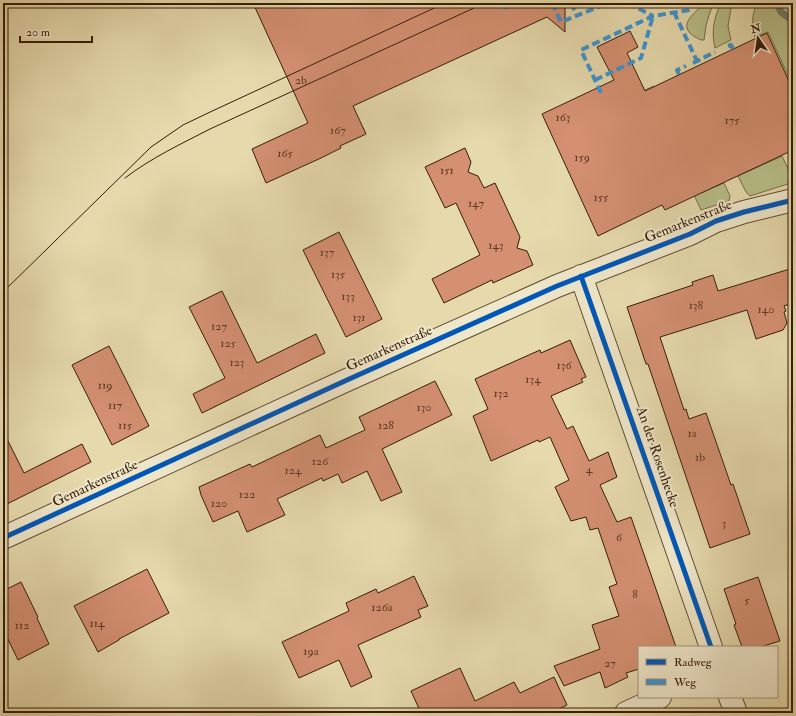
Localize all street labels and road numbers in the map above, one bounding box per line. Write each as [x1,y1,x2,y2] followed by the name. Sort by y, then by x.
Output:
[642,196,734,246] street label: Gemarkenstraße
[343,321,435,375] street label: Gemarkenstraße
[632,403,683,510] street label: An der Rosenhecke
[49,456,141,510] street label: Gemarkenstraße

